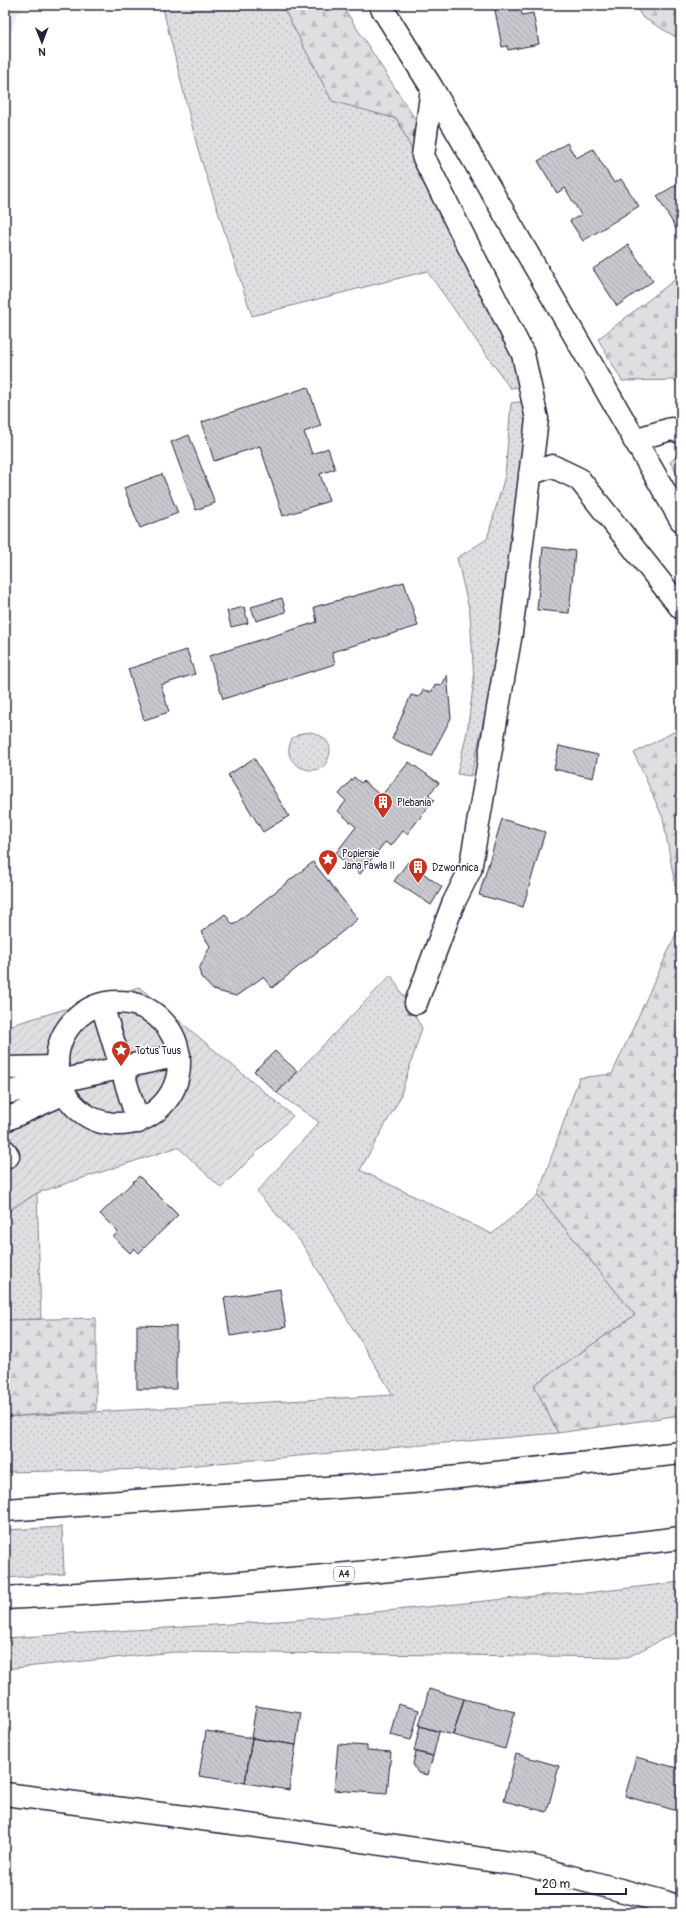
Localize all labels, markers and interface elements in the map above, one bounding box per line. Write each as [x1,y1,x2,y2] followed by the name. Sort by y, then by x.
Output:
[22,22,62,62] north arrow
[38,45,46,58] text: N
[372,791,394,819] building icon: Plebania
[397,797,432,809] place label: Plebania
[317,848,339,876] place icon: Popiersie Jana Pawła II
[342,848,395,872] place label: Popiersie Jana Pawła II
[407,856,429,884] building icon: Dzwonnica
[432,862,479,874] place label: Dzwonnica
[110,1039,132,1067] place icon: Totus Tuus
[135,1045,181,1057] place label: Totus Tuus
[334,1567,354,1581] road number: A4
[536,1870,626,1896] scale bar
[542,1877,571,1892] text: 20 m

